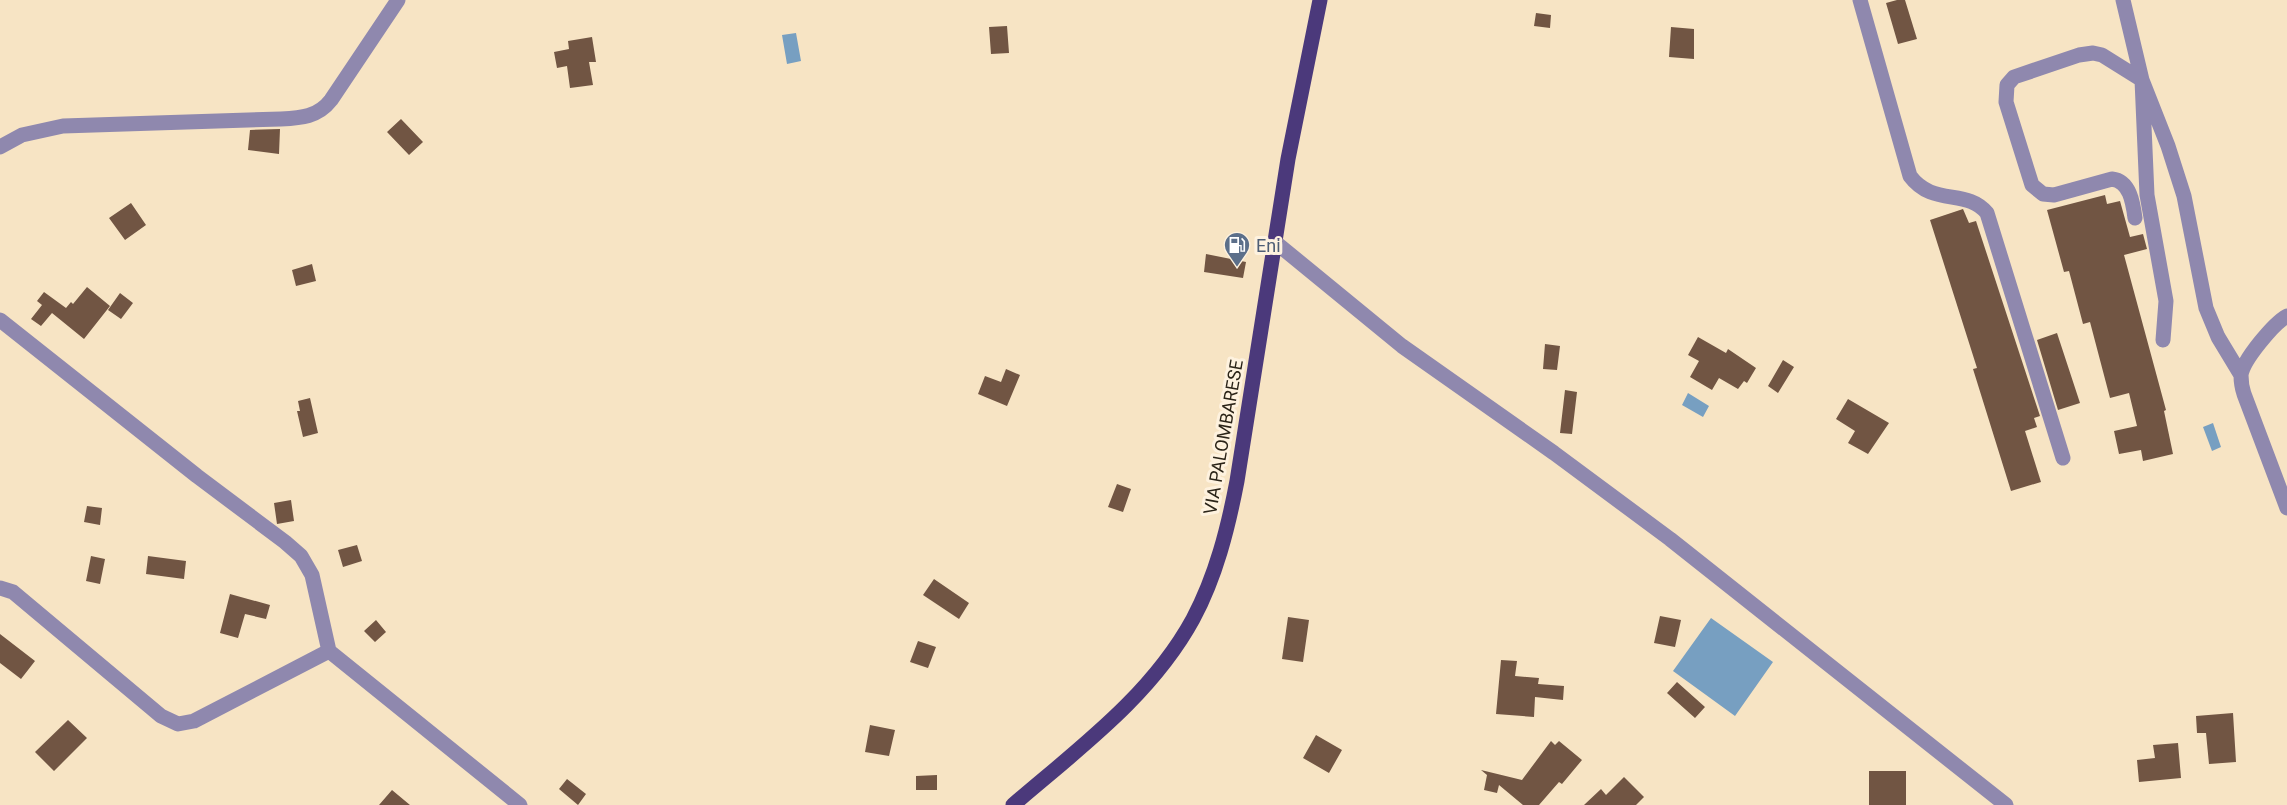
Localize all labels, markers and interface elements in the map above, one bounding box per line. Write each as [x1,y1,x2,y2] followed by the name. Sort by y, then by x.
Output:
[1222,230,1252,268] fuel station icon: Eni
[1256,235,1281,256] place label: Eni
[1199,358,1247,516] street label: VIA PALOMBARESE

